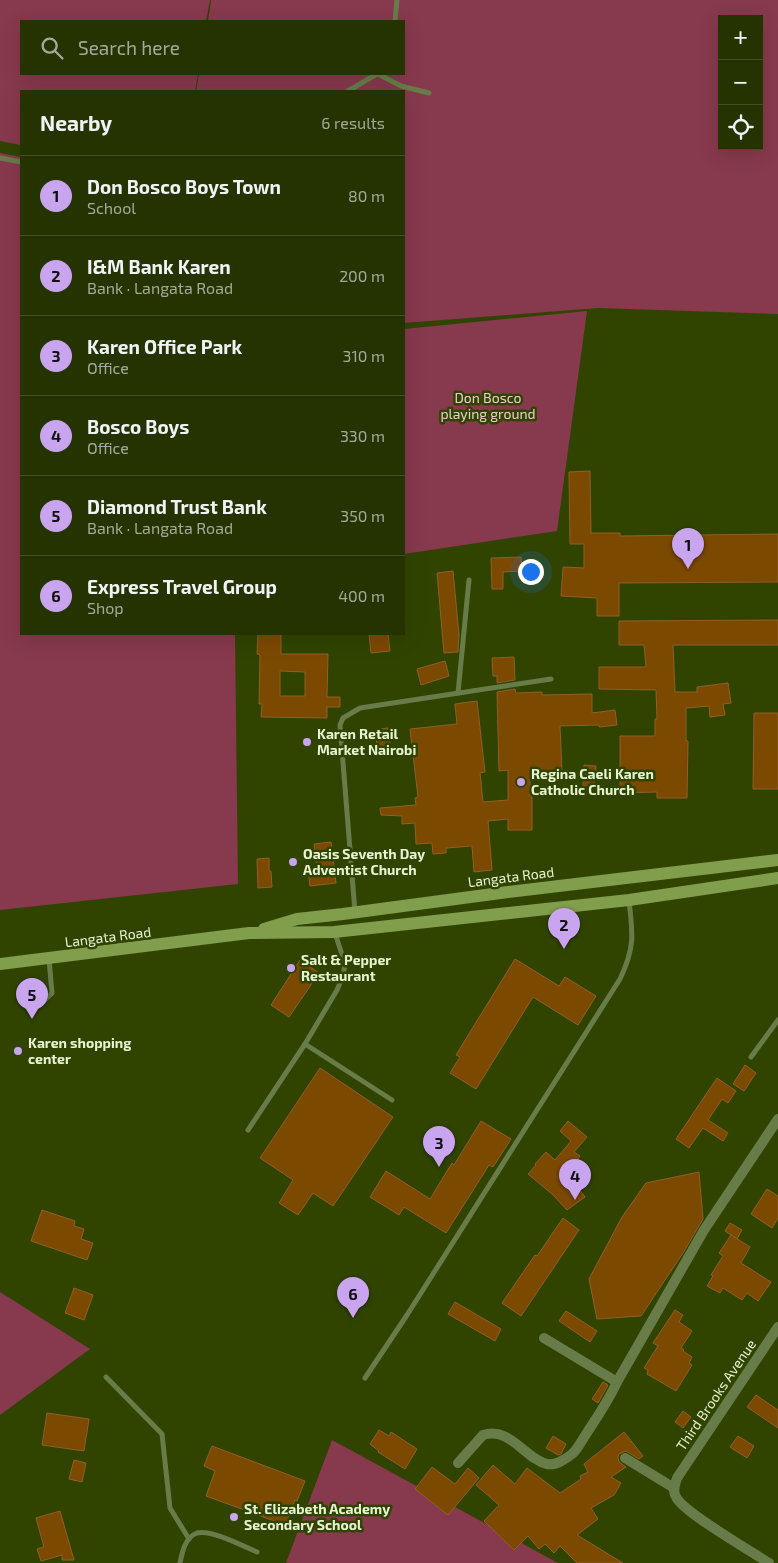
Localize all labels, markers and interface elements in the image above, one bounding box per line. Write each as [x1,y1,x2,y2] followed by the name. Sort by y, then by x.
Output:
[718,15,763,150] map controls
[718,15,763,60] button: +
[20,20,405,75] search box
[38,34,66,62] icon: search
[78,36,180,59] text: Search here
[718,60,763,105] button: −
[718,105,763,150] button: locate
[40,110,112,135] text: Nearby
[321,113,385,132] text: 6 results
[87,175,281,198] text: Don Bosco Boys Town
[53,186,59,205] text: 1
[348,186,385,205] text: 80 m
[87,198,136,217] text: School
[87,255,231,278] text: I&M Bank Karen
[51,266,61,285] text: 2
[339,266,385,285] text: 200 m
[87,278,233,297] text: Bank · Langata Road
[87,335,242,358] text: Karen Office Park
[51,346,61,365] text: 3
[343,346,385,365] text: 310 m
[87,358,129,377] text: Office
[440,389,536,422] park label: Don Bosco playing ground
[87,415,189,438] text: Bosco Boys
[51,426,61,445] text: 4
[340,426,385,445] text: 330 m
[87,438,129,457] text: Office
[87,495,267,518] text: Diamond Trust Bank
[52,506,60,525] text: 5
[340,506,385,525] text: 350 m
[87,518,233,537] text: Bank · Langata Road
[672,528,704,569] pin: 1
[518,559,544,585] your location
[87,575,277,598] text: Express Travel Group
[51,586,61,605] text: 6
[338,586,385,605] text: 400 m
[87,598,124,617] text: Shop
[317,725,416,758] place label: Karen Retail Market Nairobi
[301,736,313,748] marker: Karen Retail Market Nairobi
[531,765,654,798] place label: Regina Caeli Karen Catholic Church
[515,776,527,788] marker: Regina Caeli Karen Catholic Church
[303,845,425,878] place label: Oasis Seventh Day Adventist Church
[287,856,299,868] marker: Oasis Seventh Day Adventist Church
[467,863,555,890] street label: Langata Road
[548,908,580,949] pin: 2
[64,923,152,950] street label: Langata Road
[301,951,391,984] place label: Salt & Pepper Restaurant
[285,962,297,974] marker: Salt & Pepper Restaurant
[16,978,48,1019] pin: 5
[28,1034,131,1067] place label: Karen shopping center
[12,1045,24,1057] marker: Karen shopping center
[423,1126,455,1167] pin: 3
[559,1159,591,1200] pin: 4
[337,1277,369,1318] pin: 6
[672,1336,759,1453] street label: Third Brooks Avenue
[244,1500,390,1533] place label: St. Elizabeth Academy Secondary School
[228,1511,240,1523] marker: St. Elizabeth Academy Secondary School

